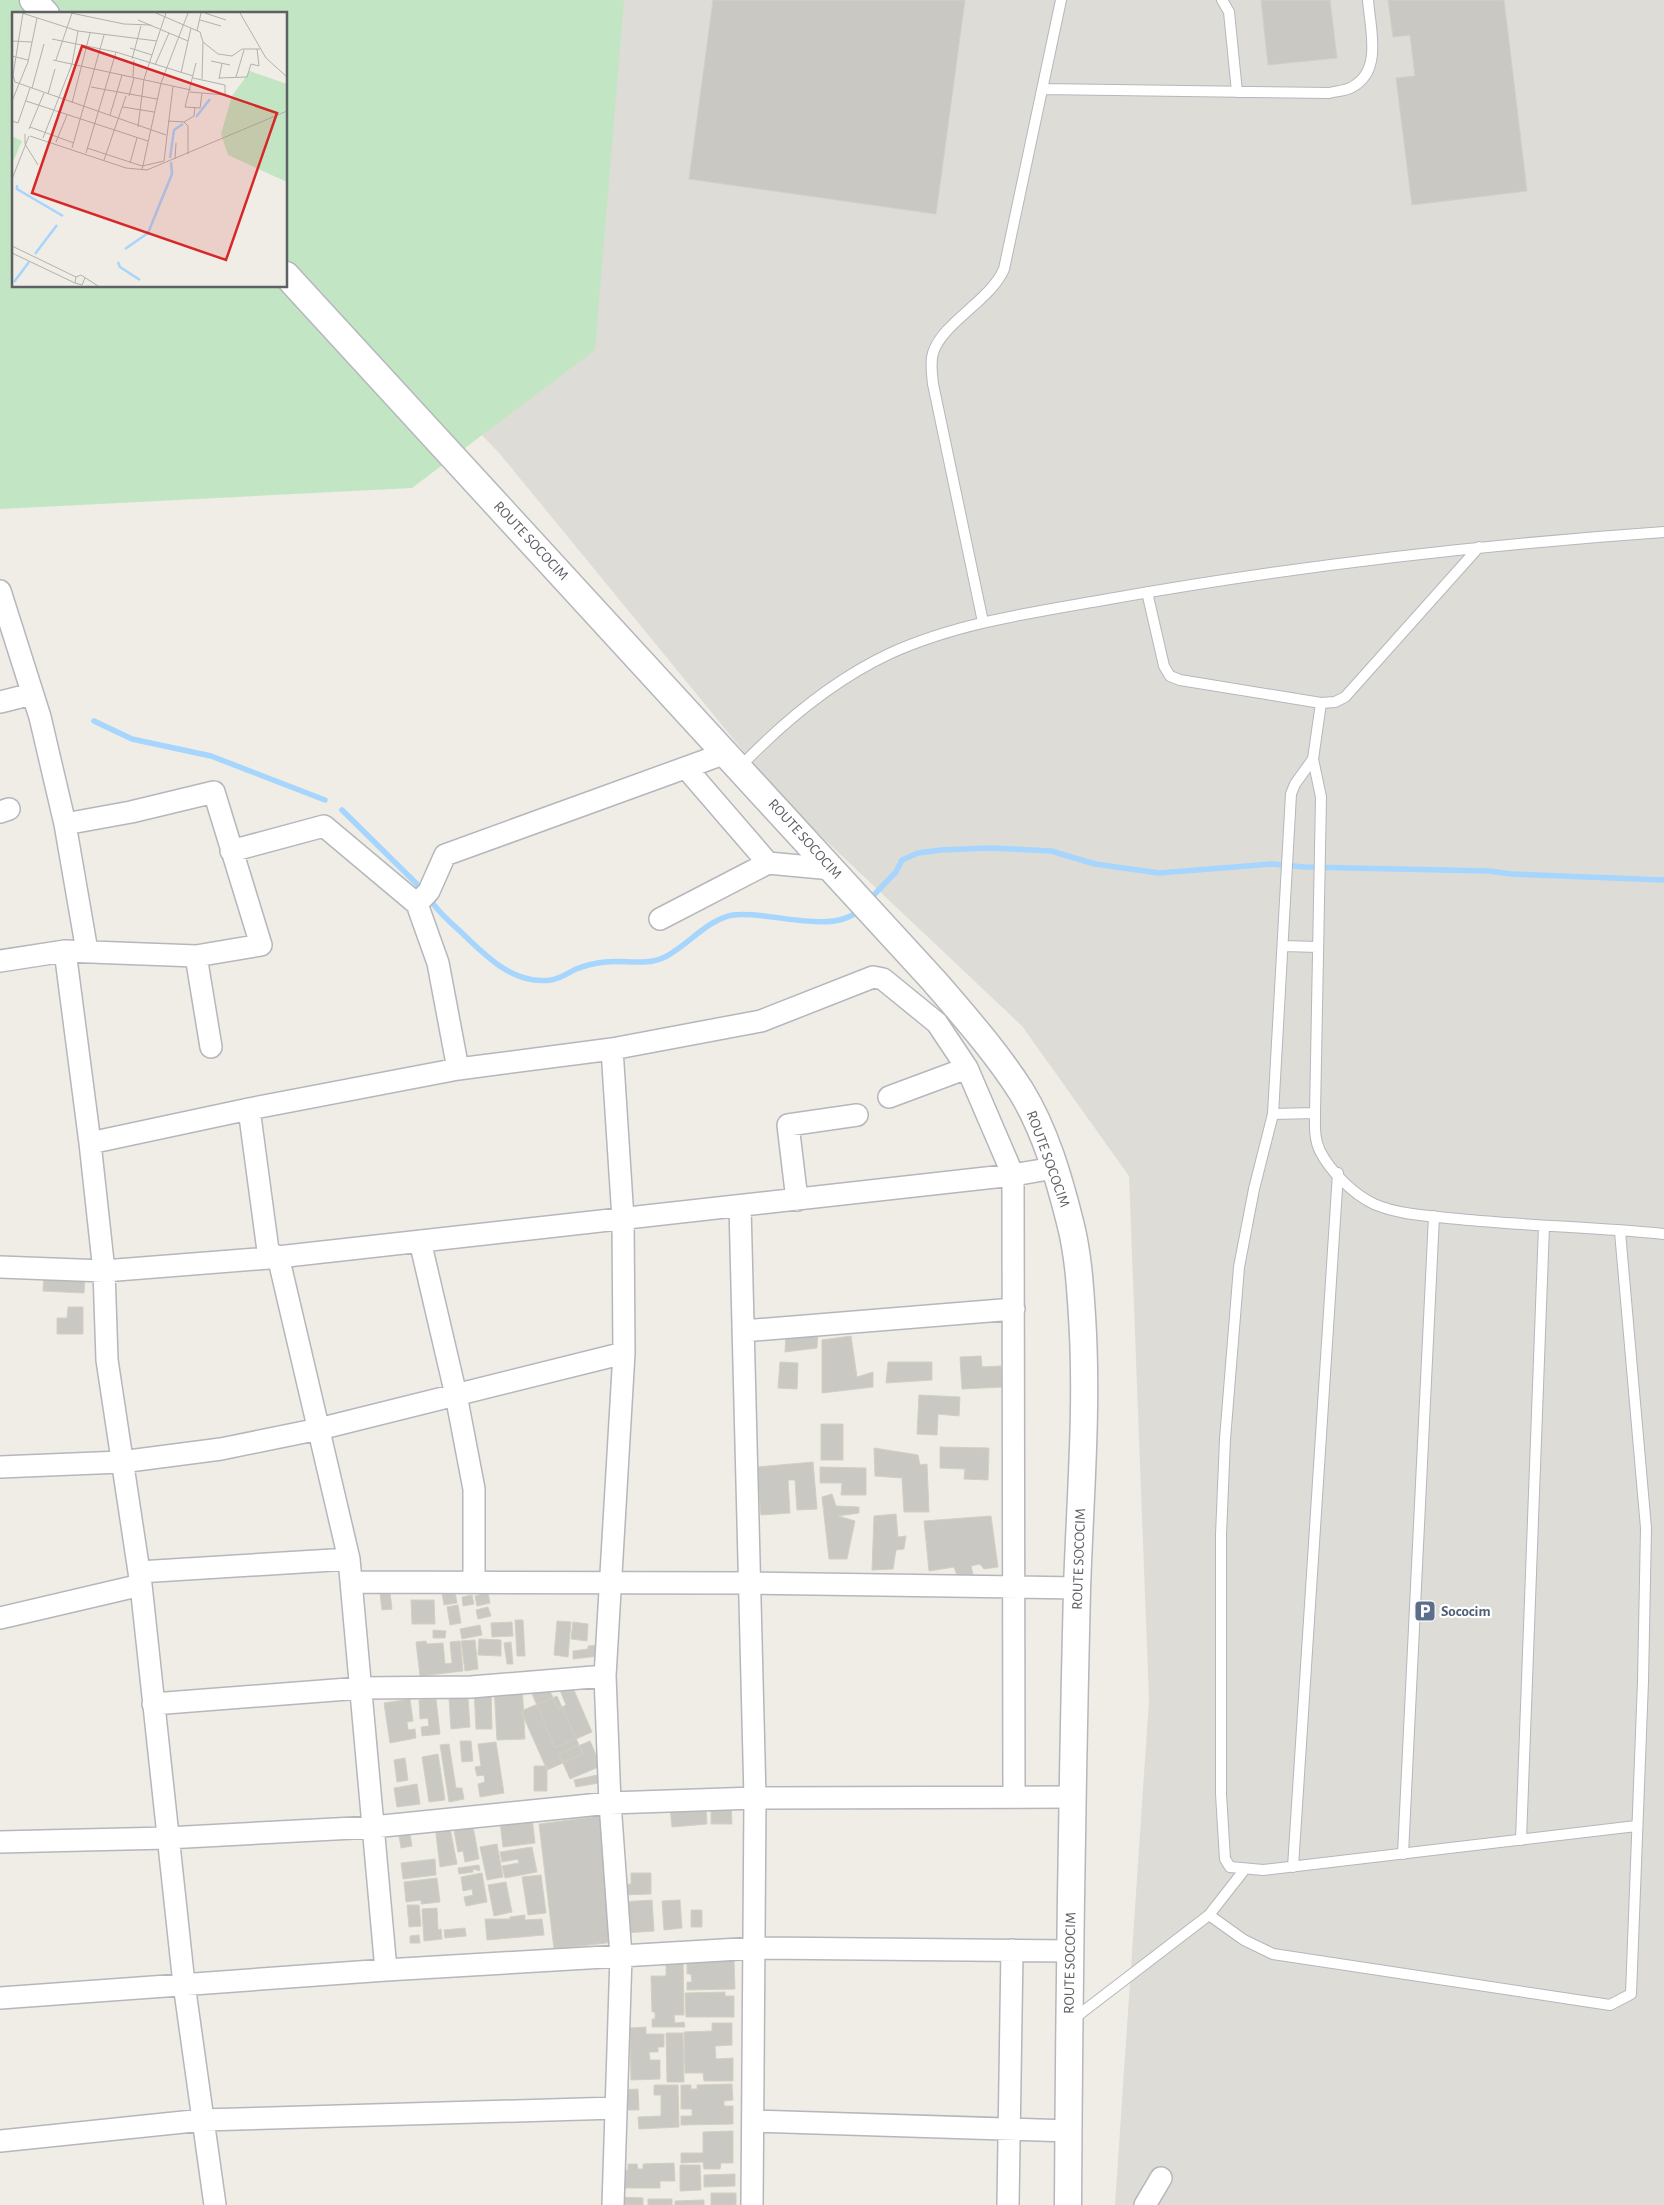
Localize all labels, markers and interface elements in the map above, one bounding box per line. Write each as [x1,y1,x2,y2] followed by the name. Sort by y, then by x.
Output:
[12,12,288,288] inset map
[491,499,571,583] street label: ROUTE SOCOCIM
[765,796,845,882] street label: ROUTE SOCOCIM
[1024,1109,1072,1209] street label: ROUTE SOCOCIM
[1070,1508,1088,1610] street label: ROUTE SOCOCIM
[1413,1599,1437,1623] parking icon: Sococim
[1441,1604,1491,1619] place label: Sococim
[1062,1912,1078,2014] street label: ROUTE SOCOCIM

